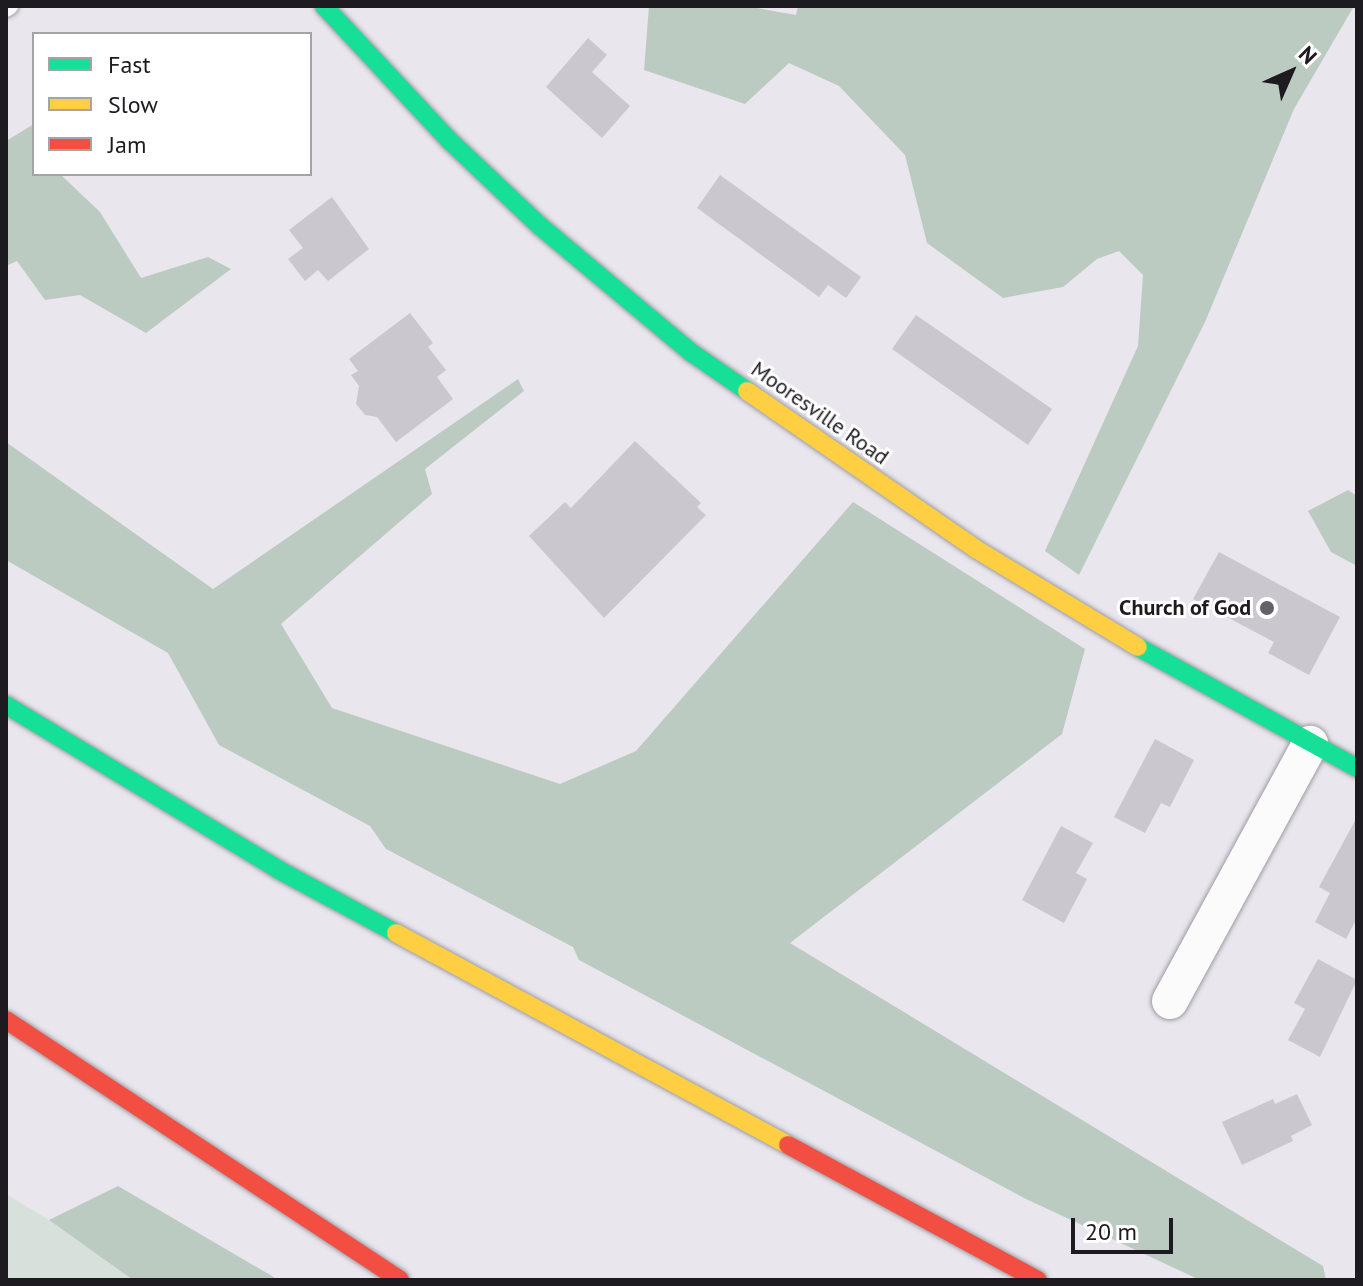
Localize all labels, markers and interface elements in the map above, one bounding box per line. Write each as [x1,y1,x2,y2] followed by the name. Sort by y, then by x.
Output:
[32,32,312,176] legend
[1251,32,1331,112] north arrow
[1293,40,1323,70] text: N
[108,49,151,80] text: Fast
[108,89,158,120] text: Slow
[108,129,146,160] text: Jam
[746,356,894,470] street label: Mooresville Road
[1119,595,1251,621] place label: Church of God
[1258,599,1276,617] marker: Church of God
[1075,1202,1177,1252] scale bar
[1085,1216,1137,1247] text: 20 m

